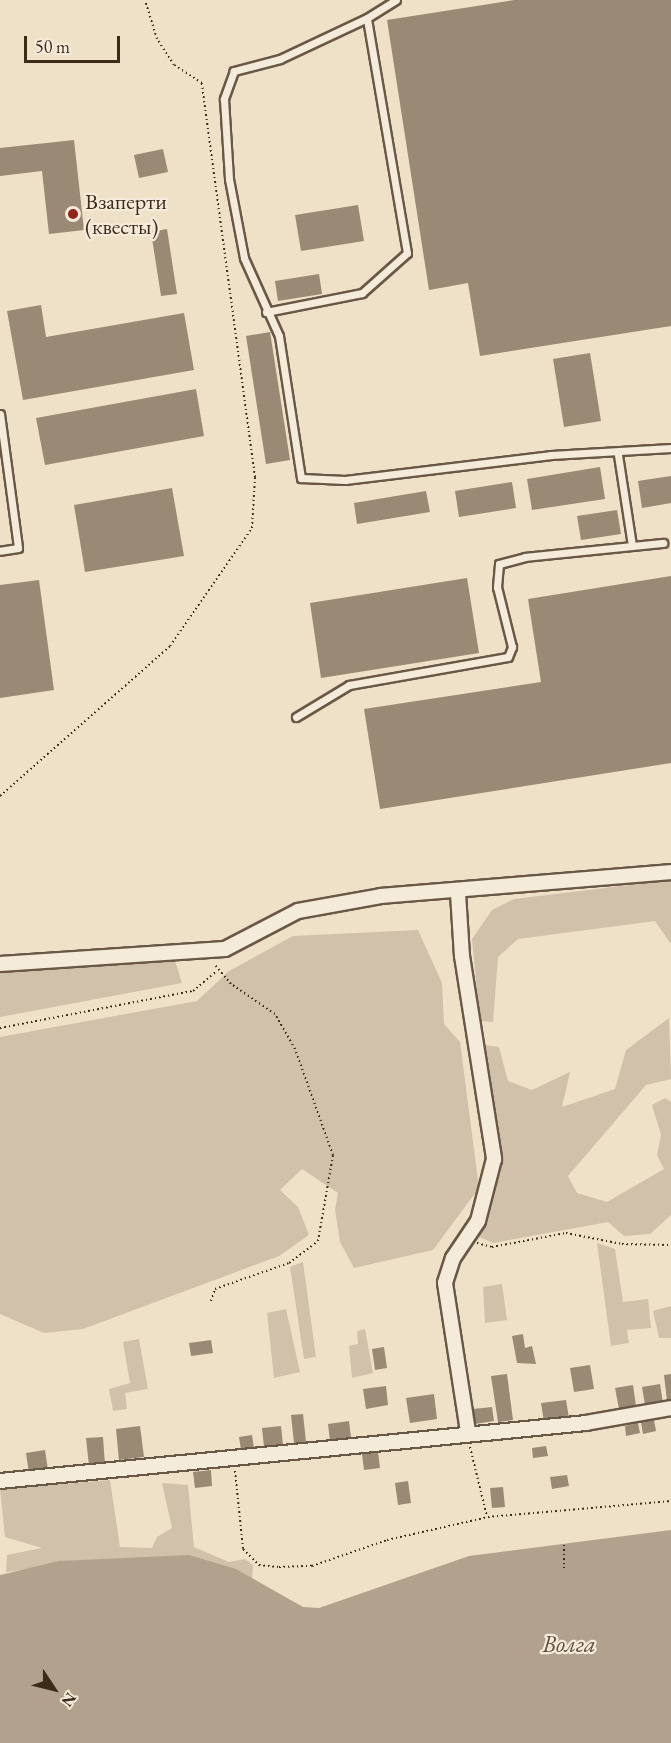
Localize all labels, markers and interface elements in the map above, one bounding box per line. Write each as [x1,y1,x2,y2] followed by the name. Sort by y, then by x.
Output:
[27,24,123,62] scale bar
[35,35,70,58] text: 50 m
[85,188,167,240] place label: Взаперти (квесты)
[66,207,80,221] marker: Взаперти (квесты)
[542,1630,596,1658] water label: Волга
[24,1659,84,1719] north arrow
[57,1688,81,1711] text: N

